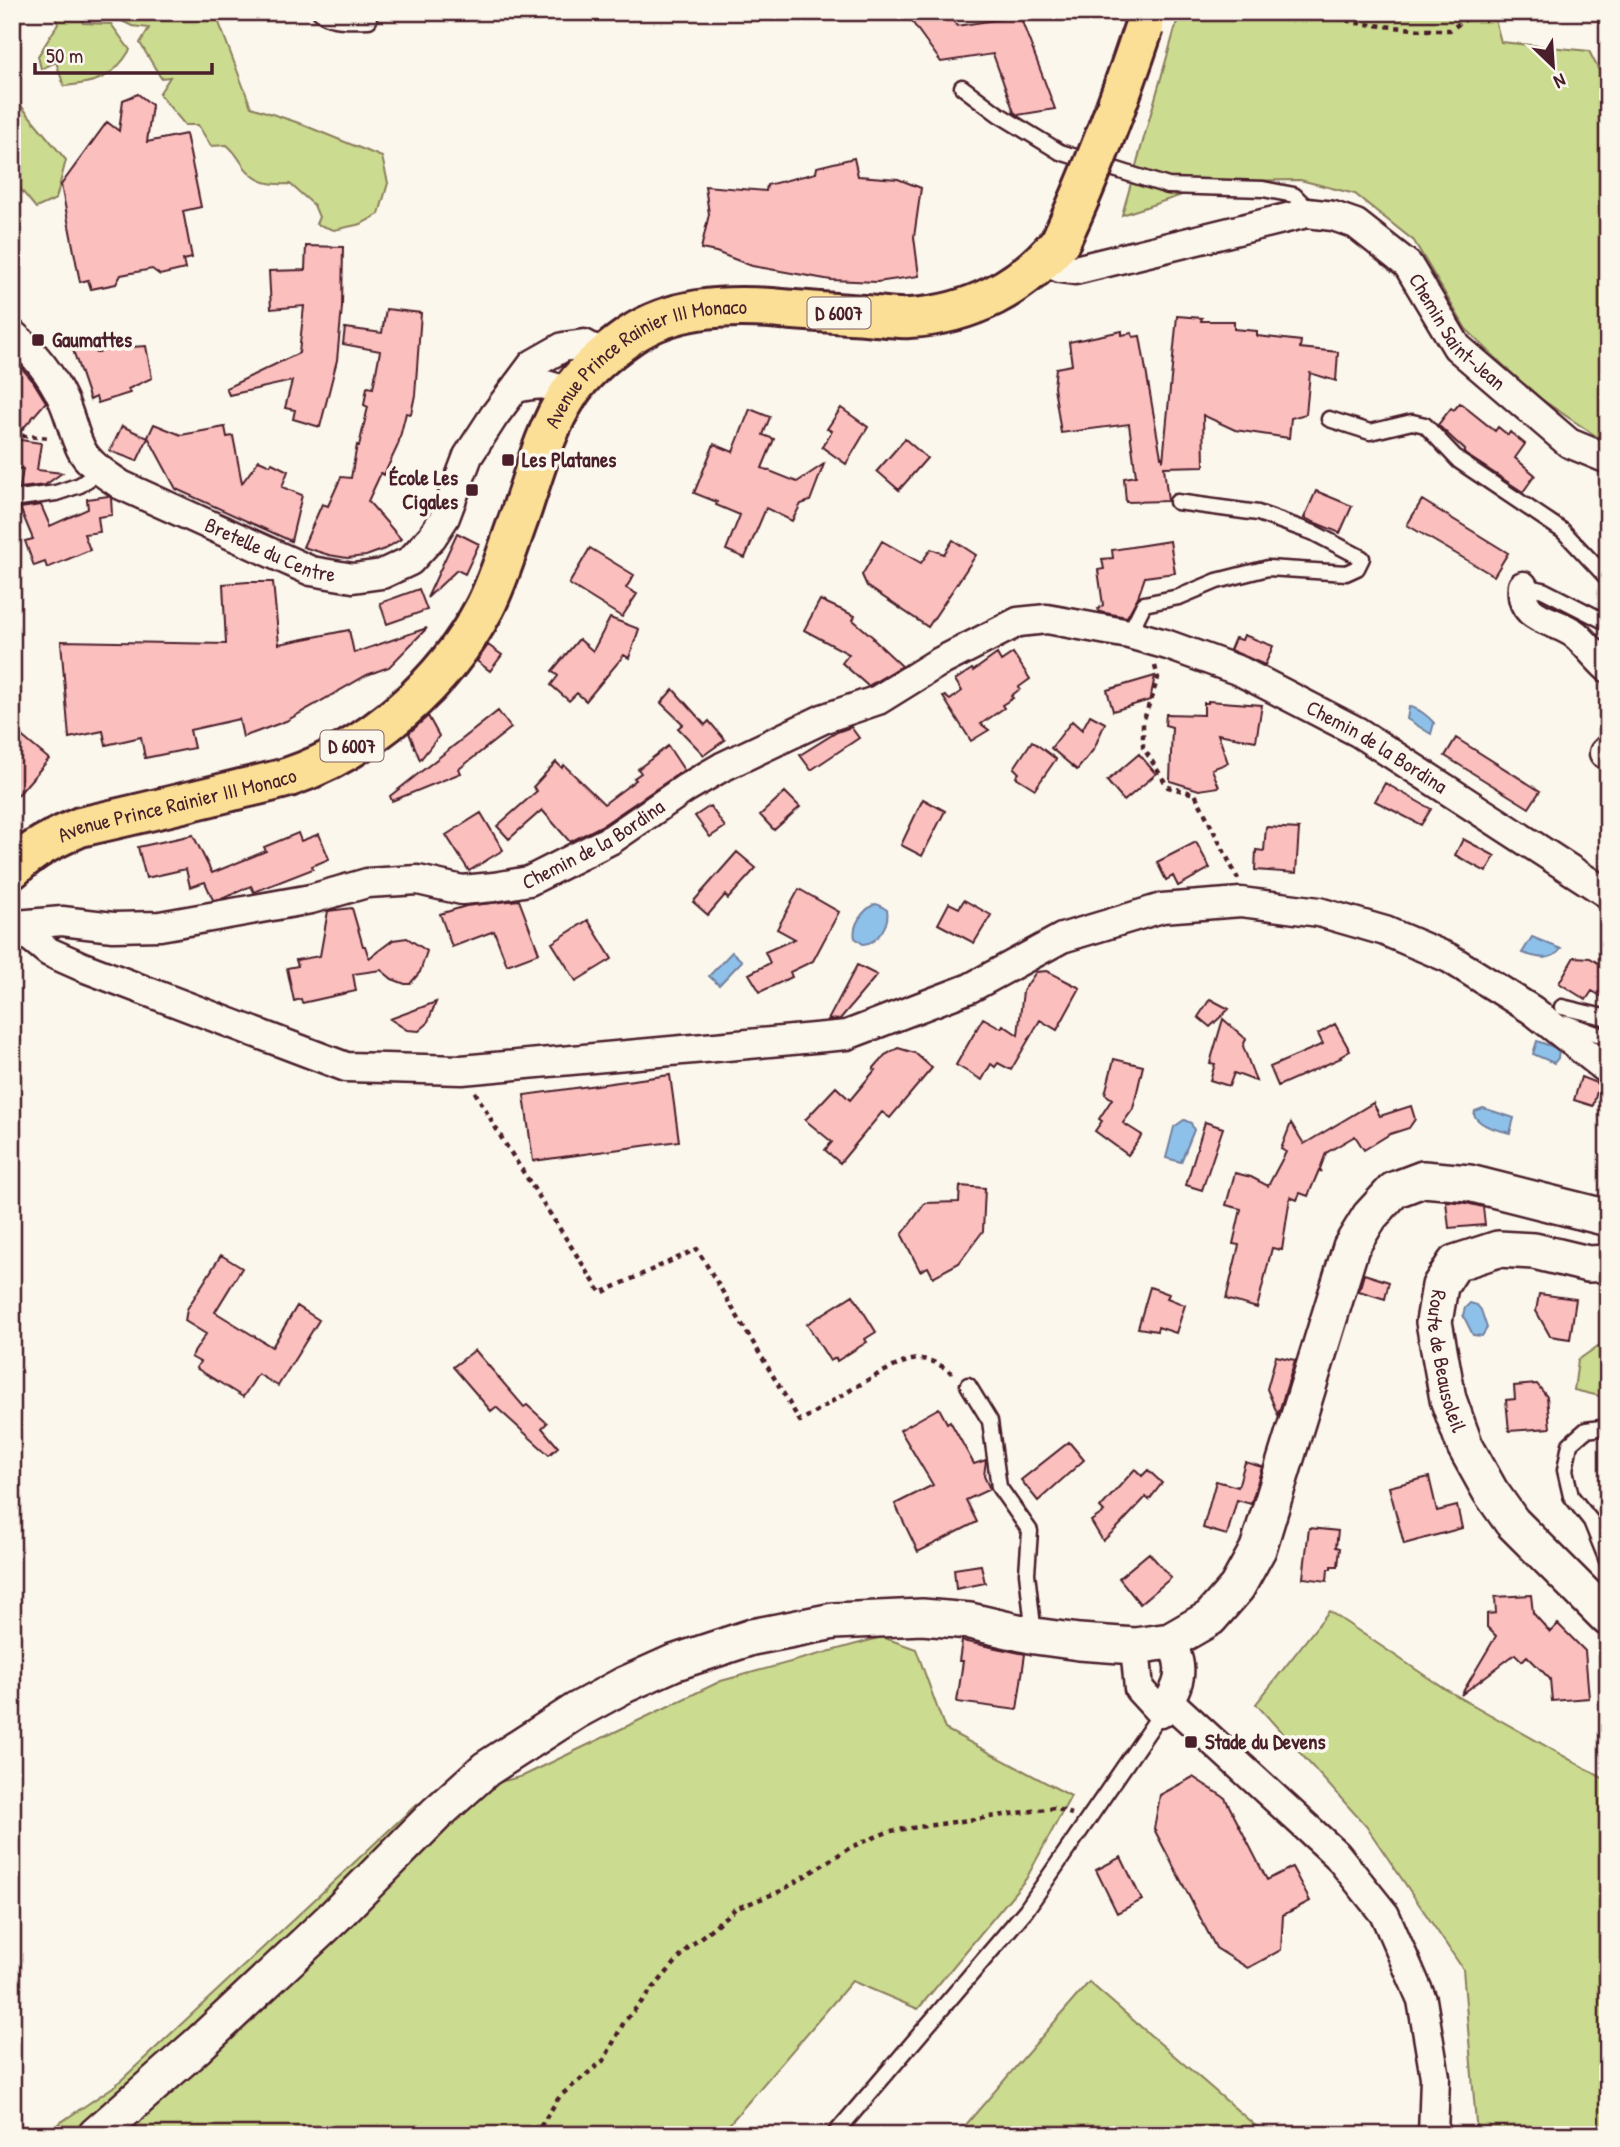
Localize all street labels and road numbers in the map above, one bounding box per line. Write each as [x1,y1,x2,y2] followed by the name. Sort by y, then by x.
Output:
[1402,267,1512,397] street label: Chemin Saint-Jean
[537,292,747,433] street label: Avenue Prince Rainier III Monaco
[808,298,870,328] road number: D 6007
[200,510,338,589] street label: Bretelle du Centre
[1301,693,1453,800] street label: Chemin de la Bordina
[320,730,384,762] road number: D 6007
[53,761,300,849] street label: Avenue Prince Rainier III Monaco
[521,792,670,896] street label: Chemin de la Bordina
[1420,1288,1474,1436] street label: Route de Beausoleil

